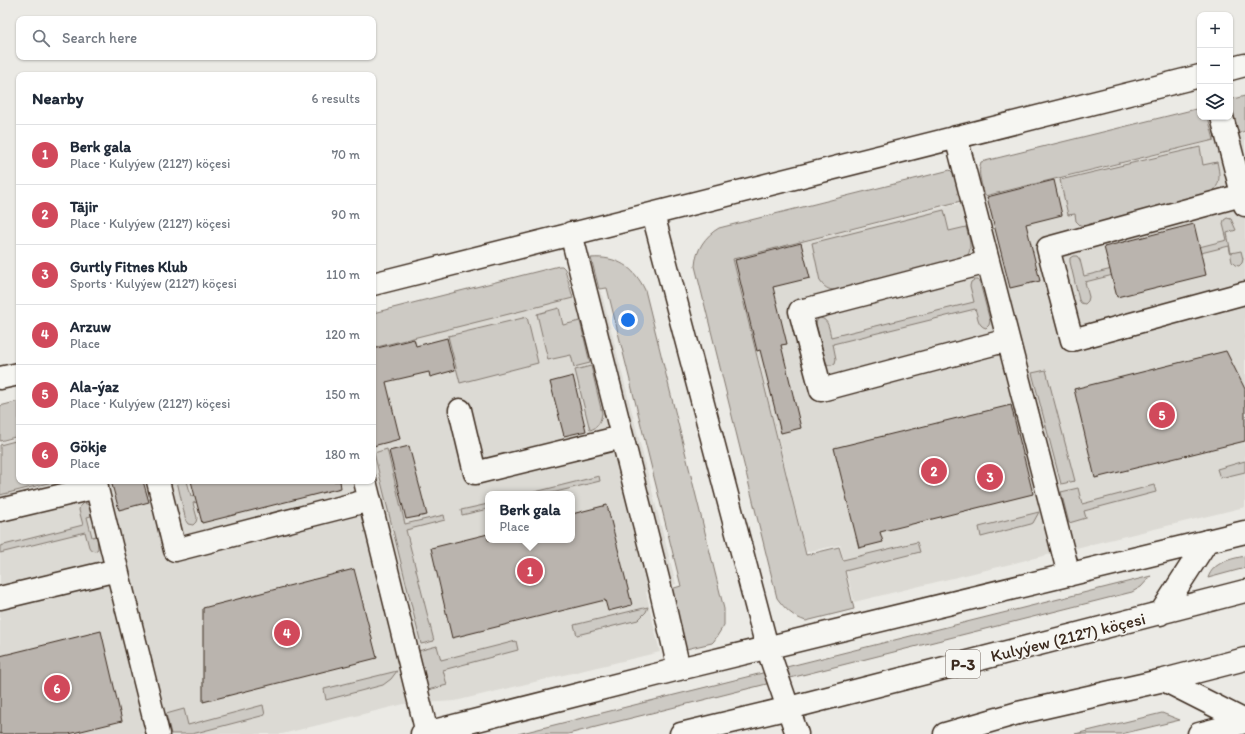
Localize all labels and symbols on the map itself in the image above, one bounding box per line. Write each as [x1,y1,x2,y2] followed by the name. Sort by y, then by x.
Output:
[618,310,638,330] your location
[1149,400,1175,430] pin: 5
[921,456,947,486] pin: 2
[977,462,1003,492] pin: 3
[517,556,543,586] pin: 1
[989,608,1147,666] street label: Kulyýew (2127) köçesi
[274,618,300,648] pin: 4
[946,650,980,678] road number: P-3
[44,673,70,703] pin: 6

